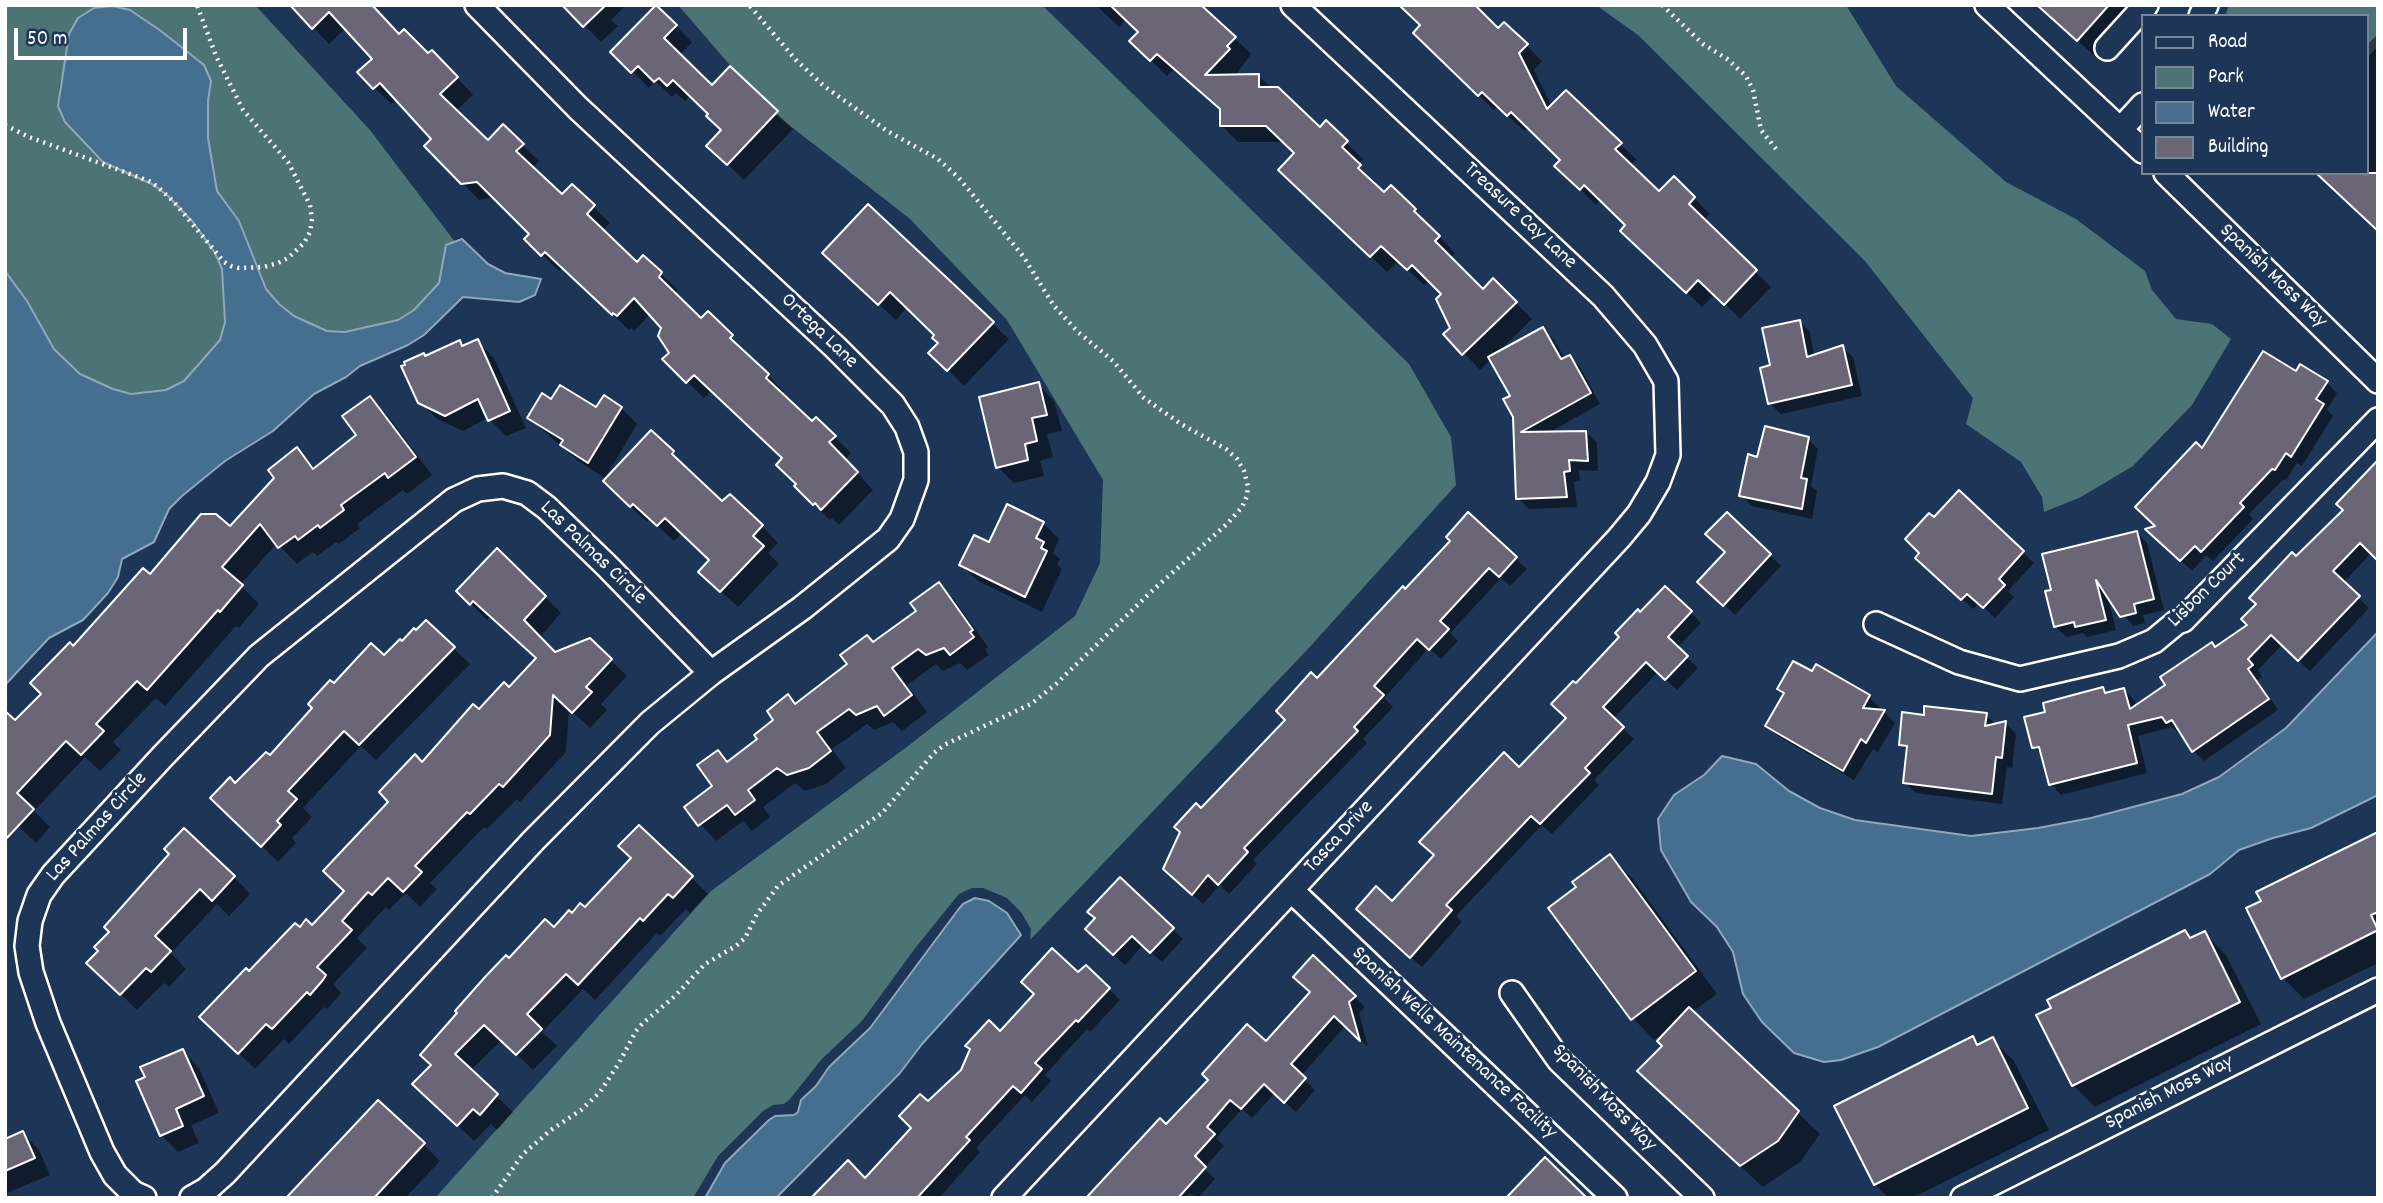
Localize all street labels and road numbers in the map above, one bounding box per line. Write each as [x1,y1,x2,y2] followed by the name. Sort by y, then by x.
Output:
[1457,158,1581,276] street label: Treasure Cay Lane
[2213,219,2331,335] street label: Spanish Moss Way
[774,289,862,375] street label: Ortega Lane
[533,497,651,611] street label: Las Palmas Circle
[2164,548,2252,634] street label: Lisbon Court
[42,768,154,888] street label: Las Palmas Circle
[1300,796,1380,880] street label: Tasca Drive
[1345,942,1561,1146] street label: Spanish Wells Maintenance Facility
[1545,1040,1661,1158] street label: Spanish Moss Way
[2102,1051,2238,1137] street label: Spanish Moss Way

